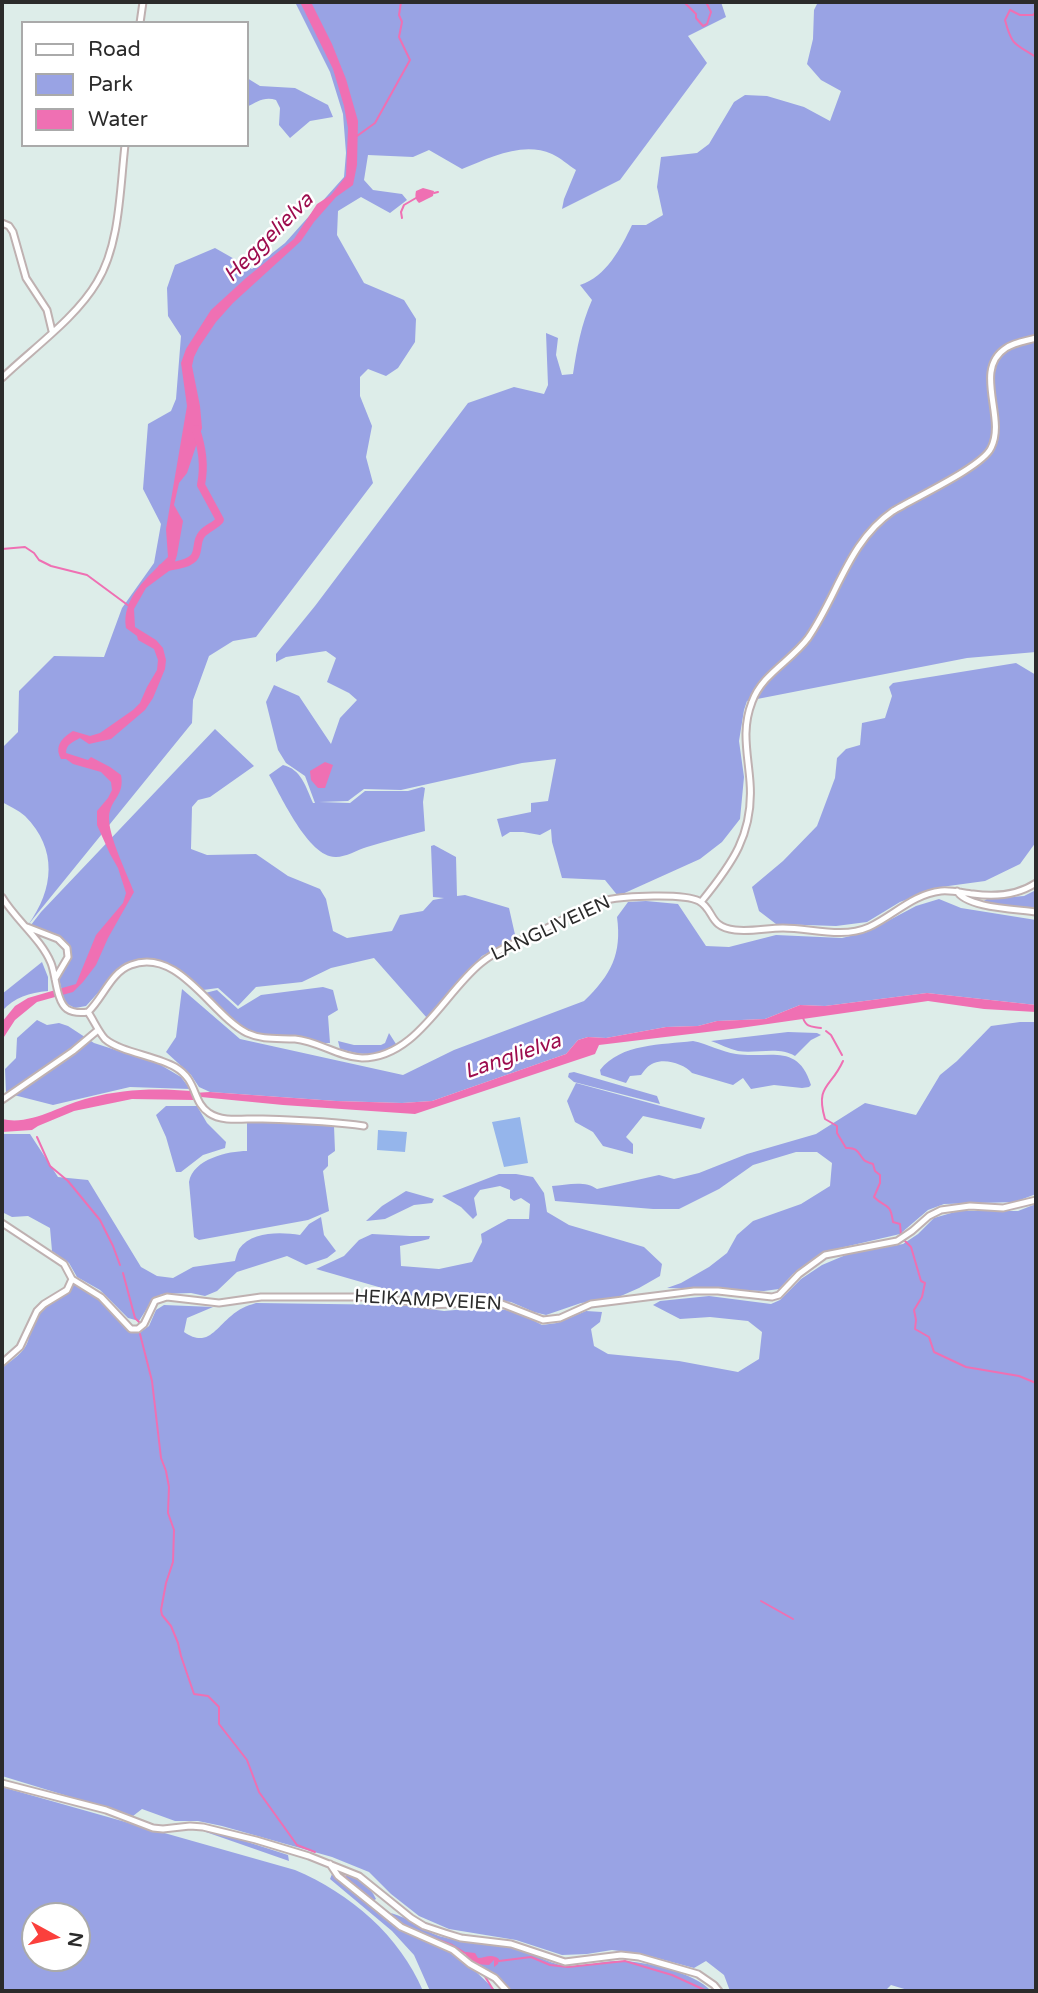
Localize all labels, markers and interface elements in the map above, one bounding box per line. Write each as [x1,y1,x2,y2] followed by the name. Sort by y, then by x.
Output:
[21,21,248,147] legend
[88,37,141,62] text: Road
[88,72,133,97] text: Park
[88,107,148,132] text: Water
[219,188,319,288] water label: Heggelielva
[488,891,614,967] street label: LANGLIVEIEN
[461,1029,565,1085] water label: Langlielva
[354,1286,502,1316] street label: HEIKAMPVEIEN
[21,1902,91,1972] north arrow
[63,1931,87,1949] text: N

